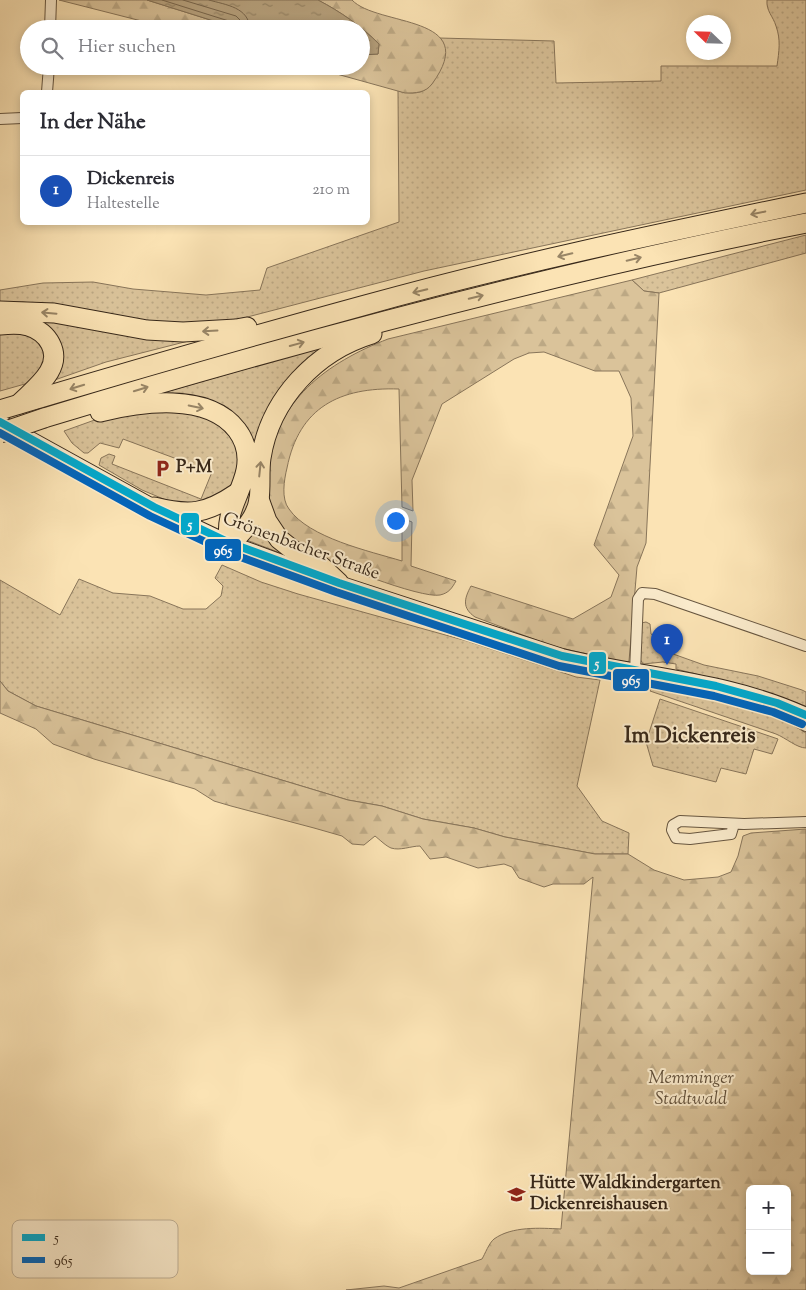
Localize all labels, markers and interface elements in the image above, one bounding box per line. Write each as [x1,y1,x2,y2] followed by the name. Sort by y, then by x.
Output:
[686,15,731,60] north arrow
[20,20,370,75] search box
[38,34,66,62] icon: search
[78,34,176,61] text: Hier suchen
[40,108,146,138] text: In der Nähe
[87,166,175,193] text: Dickenreis
[53,179,59,202] text: 1
[312,179,350,202] text: 210 m
[87,193,160,216] text: Haltestelle
[751,209,767,218] one-way arrow
[558,251,574,260] one-way arrow
[625,254,641,263] one-way arrow
[412,287,428,296] one-way arrow
[467,292,483,301] one-way arrow
[42,308,58,317] one-way arrow
[202,326,218,335] one-way arrow
[288,339,304,349] one-way arrow
[70,382,86,392] one-way arrow
[132,383,148,393] one-way arrow
[187,402,203,412] one-way arrow
[176,455,212,481] place label: P+M
[152,458,172,478] parking icon: P+M
[255,462,264,478] one-way arrow
[219,506,383,588] street label: Grönenbacher Straße
[383,508,409,534] your location
[180,512,200,536] line badge: 5
[187,516,193,536] text: 5
[204,538,242,562] line badge: 965
[214,542,232,562] text: 965
[651,624,683,665] pin: 1
[588,651,607,675] line badge: 5
[594,655,600,675] text: 5
[612,668,650,692] line badge: 965
[622,672,640,692] text: 965
[624,721,756,753] district label: Im Dickenreis
[648,1066,734,1113] park label: Memminger Stadtwald
[530,1171,721,1218] place label: Hütte Waldkindergarten Dickenreishausen
[506,1184,526,1204] school or university icon: Hütte Waldkindergarten Dickenreishausen
[746,1185,791,1275] map controls
[746,1185,791,1230] button: +
[12,1220,178,1278] legend
[53,1229,59,1249] text: 5
[746,1230,791,1275] button: −
[54,1252,73,1272] text: 965

